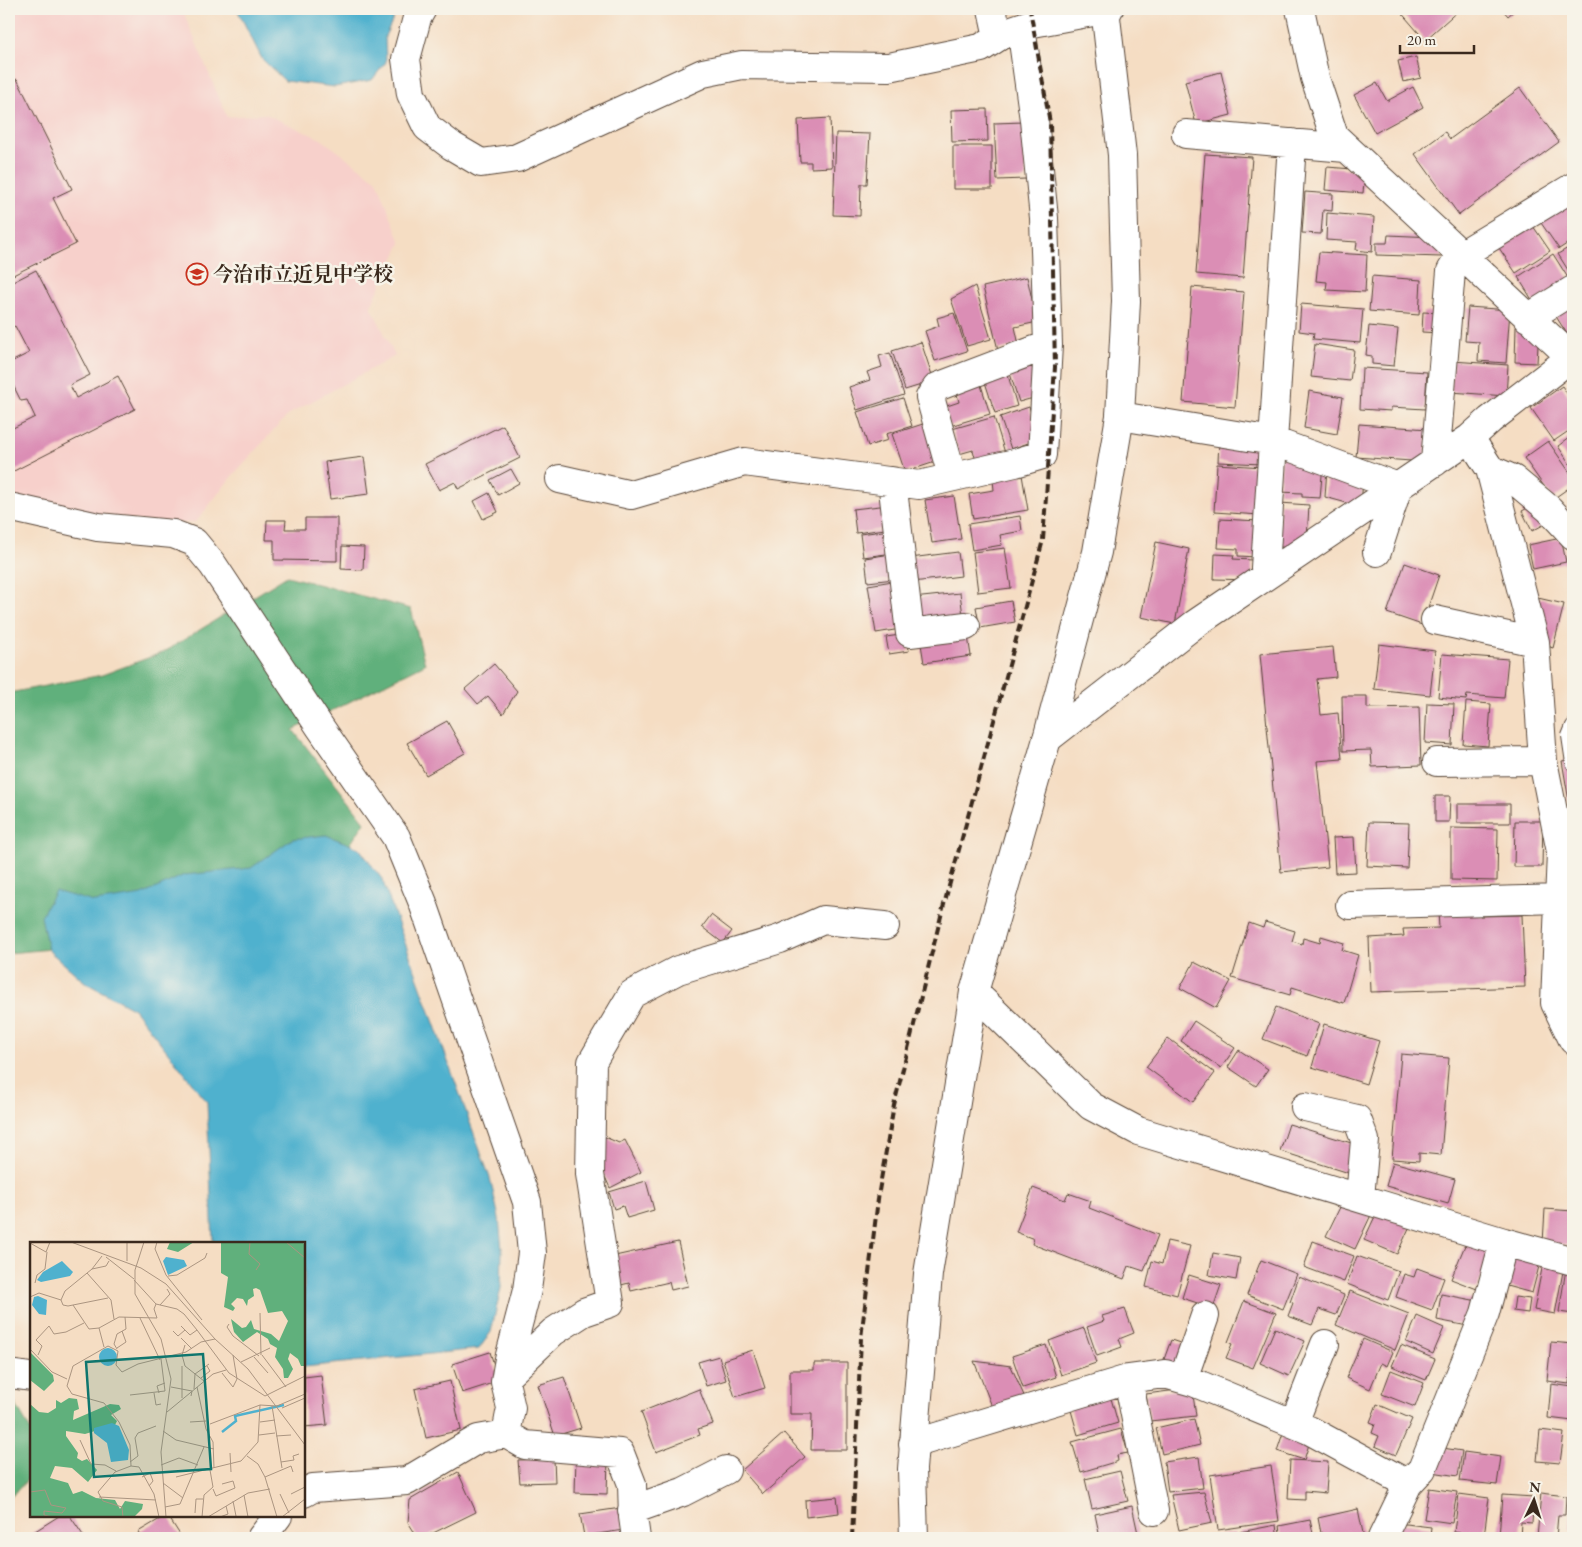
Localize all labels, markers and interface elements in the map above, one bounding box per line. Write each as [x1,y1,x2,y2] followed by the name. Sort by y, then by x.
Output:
[1400,22,1473,54] scale bar
[1407,30,1436,49] text: 20 m
[213,261,393,287] place label: 今治市立近見中学校
[185,262,209,286] school or university icon: 今治市立近見中学校
[30,1242,305,1517] inset map
[1510,1474,1560,1524] north arrow
[1529,1478,1542,1496] text: N

